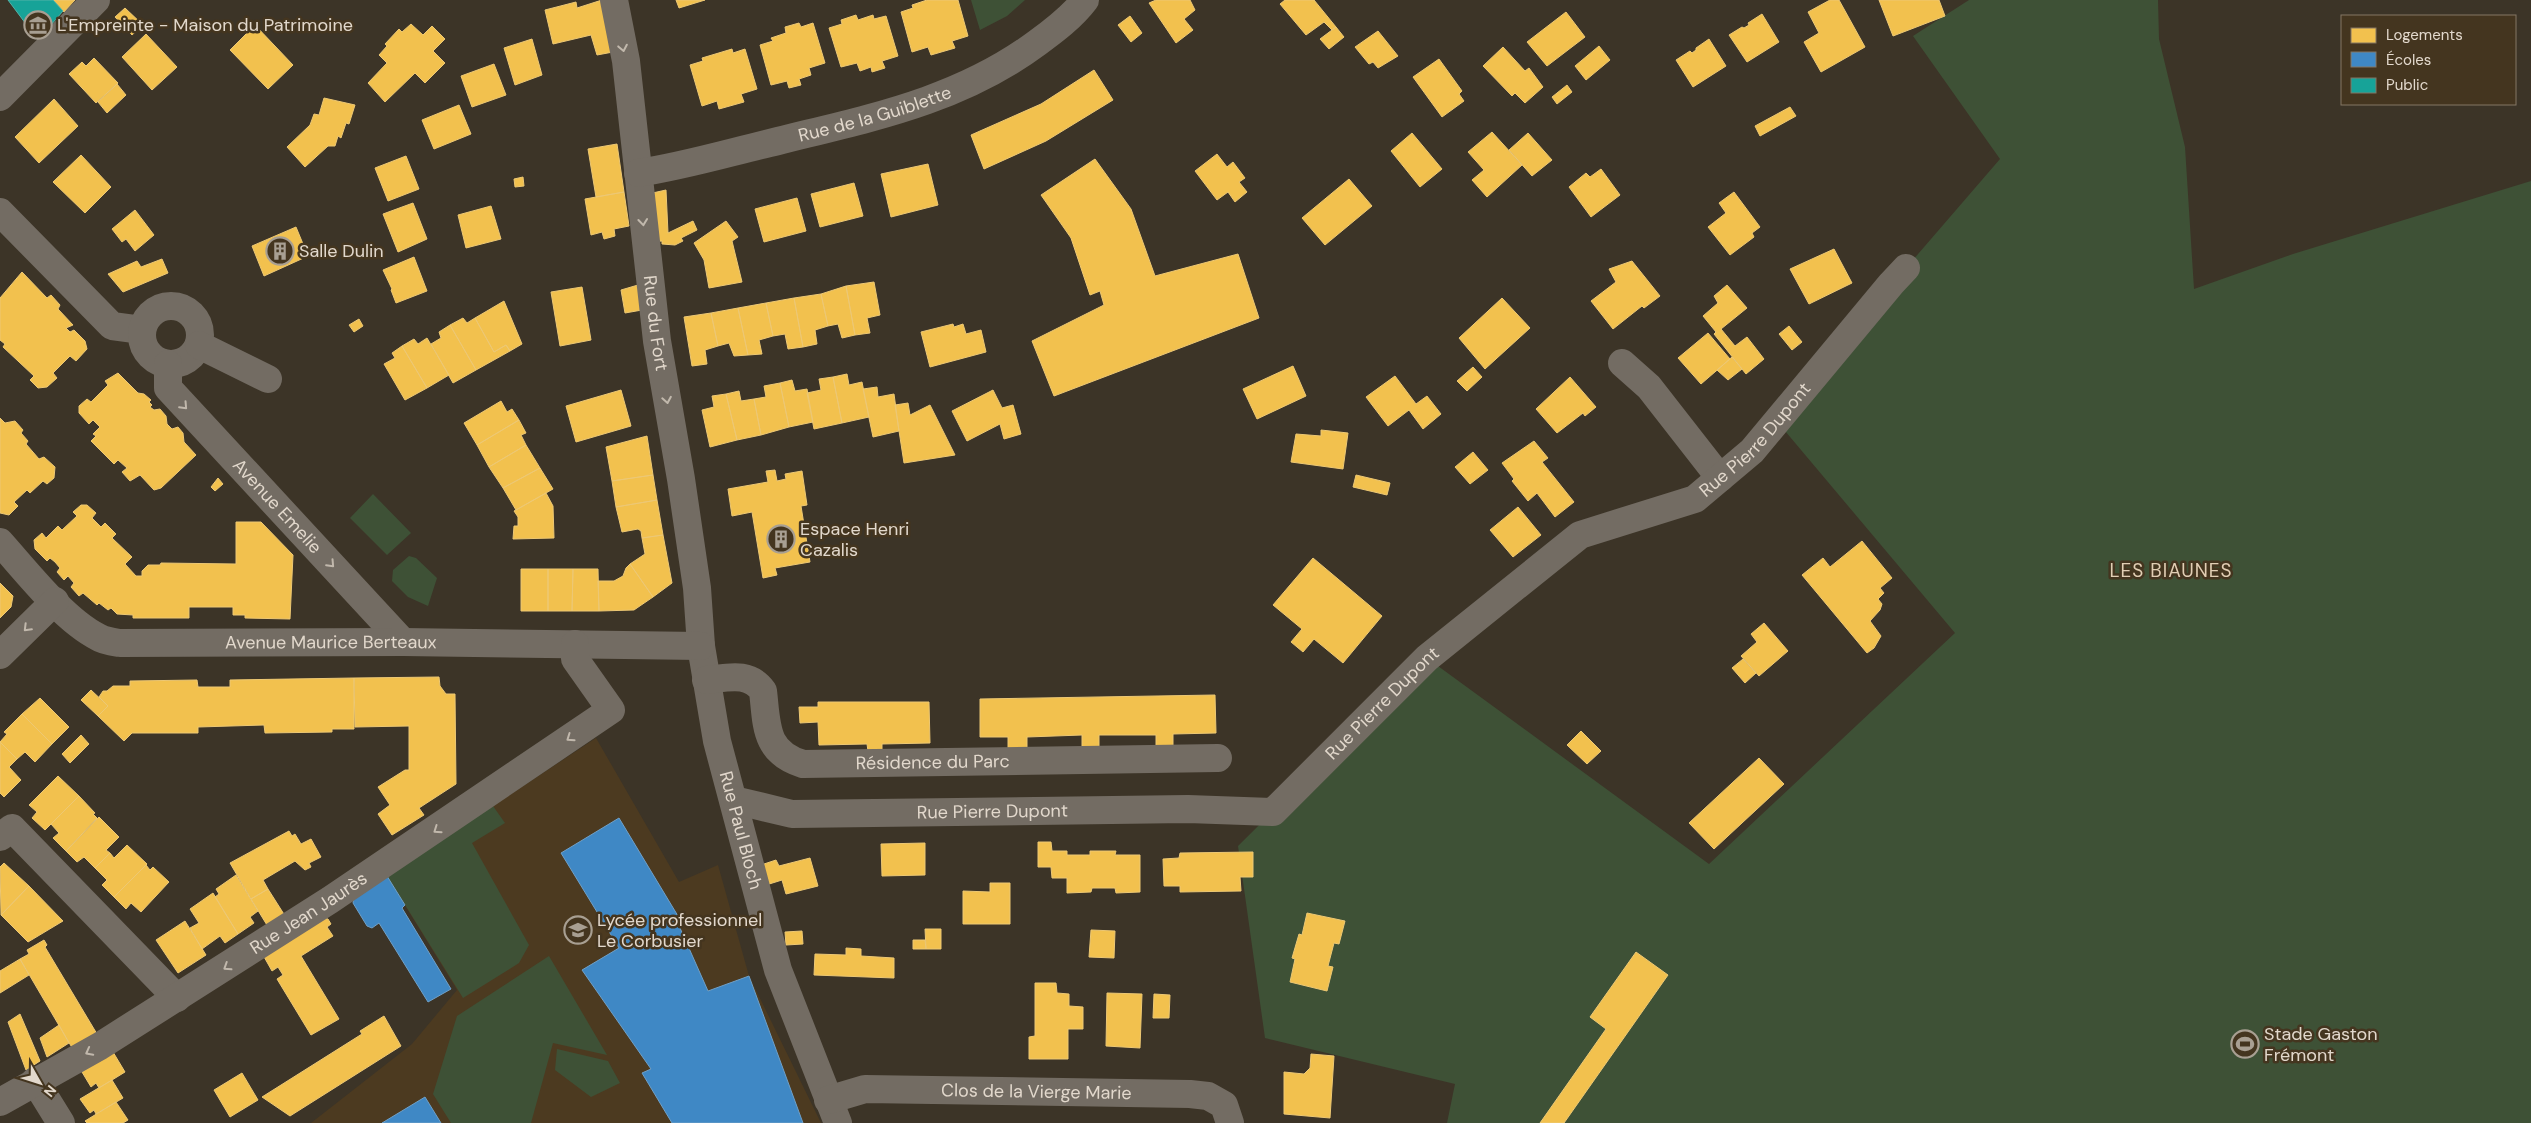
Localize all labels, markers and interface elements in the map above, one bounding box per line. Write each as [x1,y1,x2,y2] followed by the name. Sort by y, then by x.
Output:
[23,10,53,40] museum icon: L'Empreinte - Maison du Patrimoine
[57,13,353,37] place label: L'Empreinte - Maison du Patrimoine
[2341,15,2516,105] legend
[2386,25,2463,45] text: Logements
[618,43,628,52] one-way arrow
[2386,50,2431,70] text: Écoles
[2386,75,2428,95] text: Public
[796,80,955,148] street label: Rue de la Guiblette
[637,218,648,226] one-way arrow
[265,236,295,266] building icon: Salle Dulin
[299,239,384,263] place label: Salle Dulin
[638,274,674,373] street label: Rue du Fort
[1694,377,1816,502] street label: Rue Pierre Dupont
[662,396,672,404] one-way arrow
[179,400,188,409] one-way arrow
[227,454,327,559] street label: Avenue Emelie
[800,517,909,562] place label: Espace Henri Cazalis
[766,524,796,554] building icon: Espace Henri Cazalis
[325,558,334,567] one-way arrow
[2109,558,2233,583] district label: LES BIAUNES
[24,622,33,631] one-way arrow
[225,630,437,655] street label: Avenue Maurice Berteaux
[1320,641,1444,765] street label: Rue Pierre Dupont
[567,732,576,741] one-way arrow
[856,749,1010,775] street label: Résidence du Parc
[714,769,768,892] street label: Rue Paul Bloch
[917,799,1068,824] street label: Rue Pierre Dupont
[433,824,442,833] one-way arrow
[245,866,372,960] street label: Rue Jean Jaurès
[597,908,762,953] place label: Lycée professionnel Le Corbusier
[563,915,593,945] school or university icon: Lycée professionnel Le Corbusier
[223,960,232,970] one-way arrow
[2264,1022,2377,1067] place label: Stade Gaston Frémont
[2230,1029,2260,1059] sports icon: Stade Gaston Frémont
[85,1046,94,1056] one-way arrow
[15,1058,65,1108] north arrow
[941,1078,1132,1105] street label: Clos de la Vierge Marie
[40,1082,60,1101] text: N

